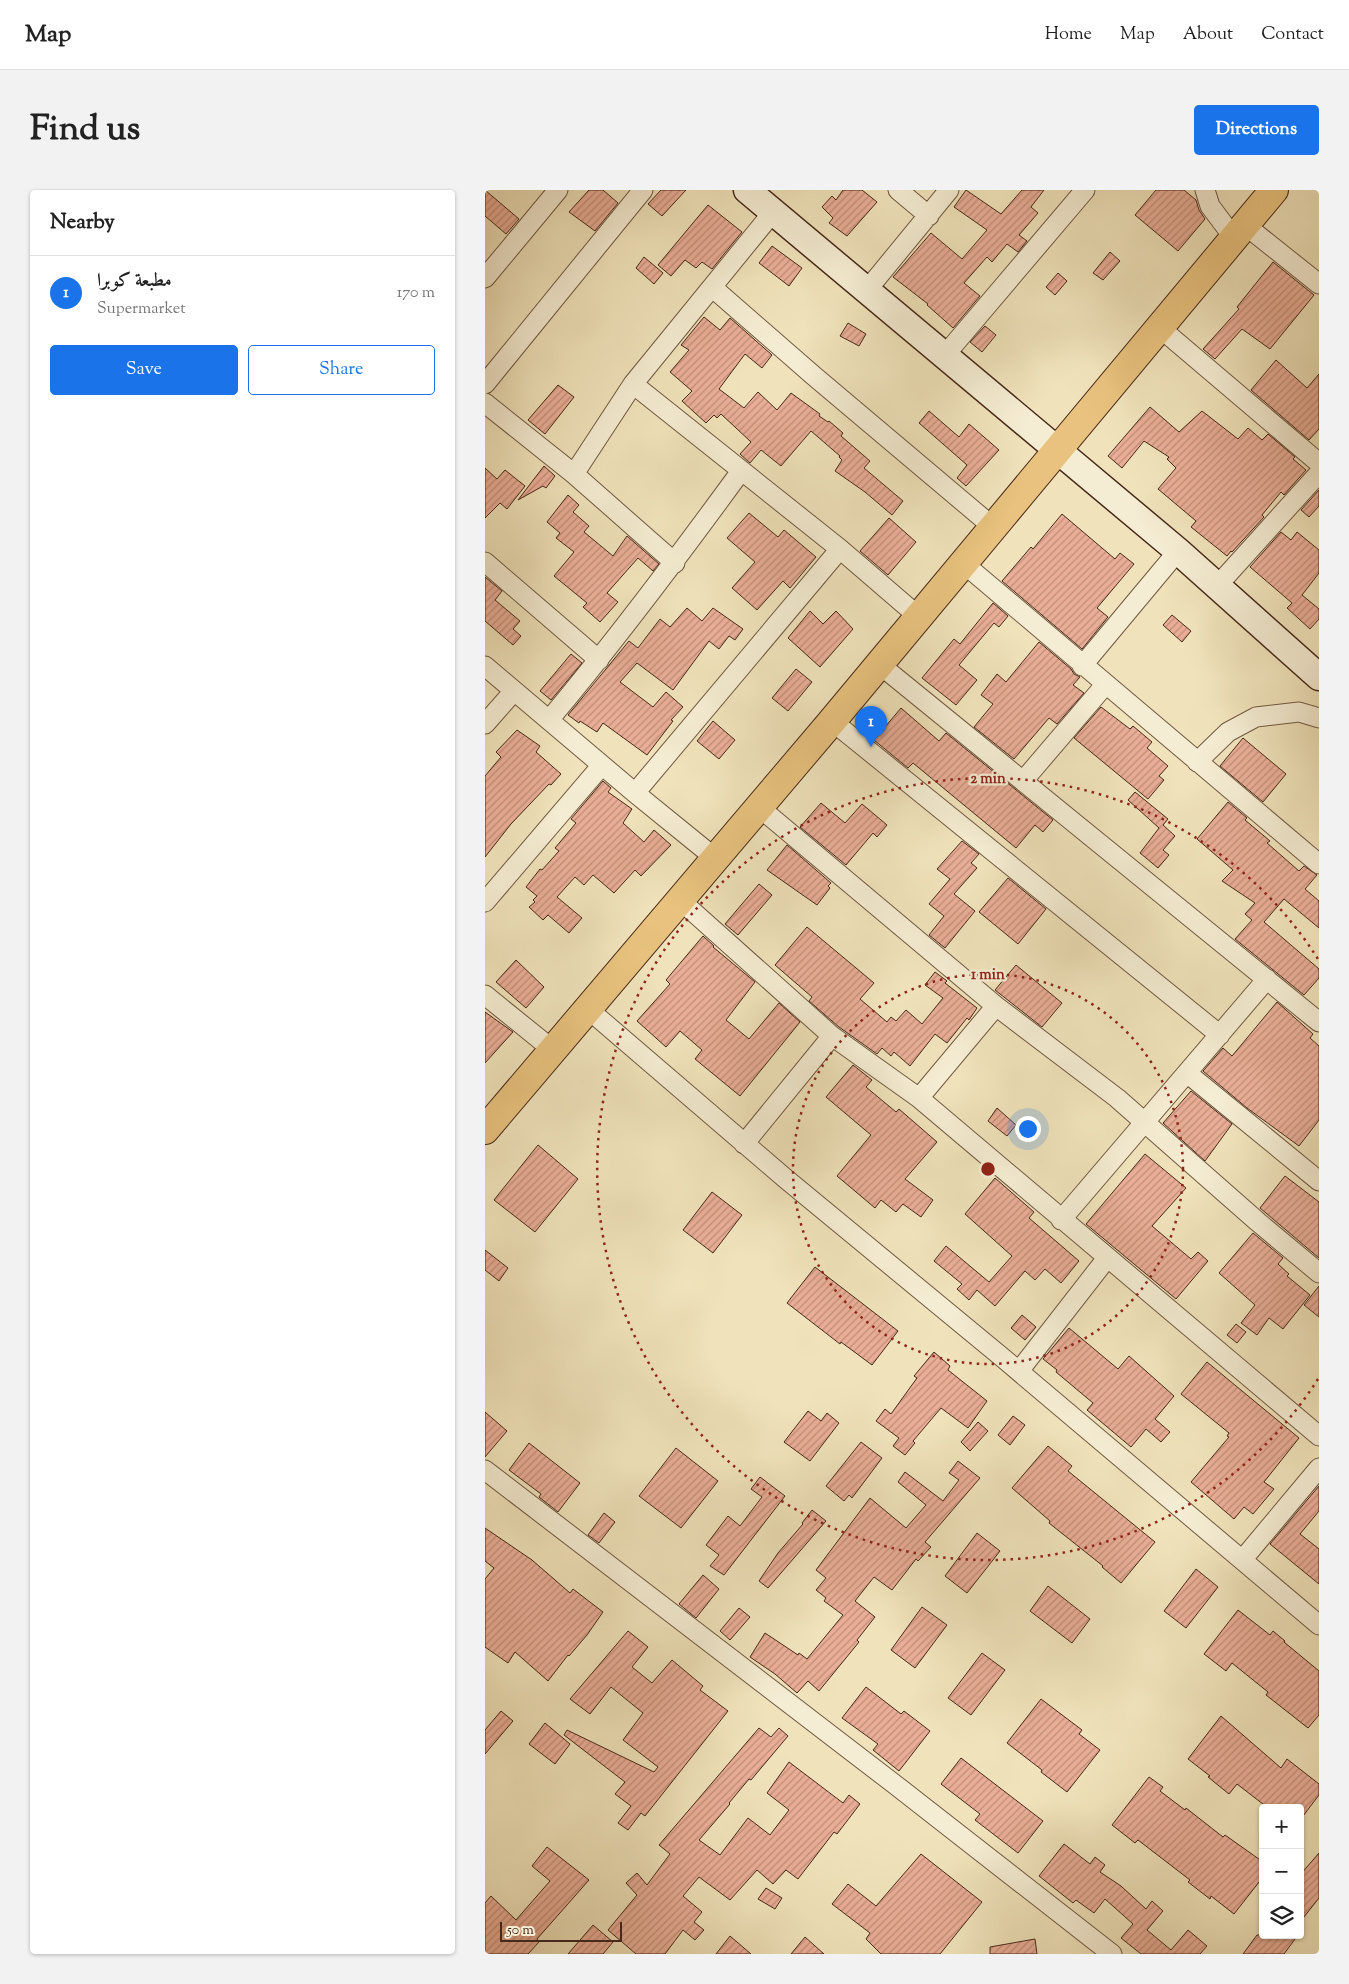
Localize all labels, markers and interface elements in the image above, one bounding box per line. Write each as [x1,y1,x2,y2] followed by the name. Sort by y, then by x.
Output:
[25,18,71,52] text: Map
[1045,22,1092,48] text: Home
[1120,22,1155,48] text: Map
[1183,22,1233,48] text: About
[1261,22,1324,48] text: Contact
[30,105,140,156] text: Find us
[1194,105,1319,155] button: Directions
[50,208,115,238] text: Nearby
[97,268,172,295] text: مطبعة كوبرا
[63,282,69,305] text: 1
[397,282,435,305] text: 170 m
[97,298,186,321] text: Supermarket
[50,345,238,395] button: Save
[248,345,435,395] button: Share
[855,706,887,747] pin: 1
[970,769,1006,790] text: 2 min
[971,965,1005,986] text: 1 min
[1015,1116,1041,1142] your location
[979,1160,997,1178] centre of rings
[1259,1804,1304,1939] map controls
[1259,1804,1304,1849] button: +
[1259,1849,1304,1894] button: −
[1259,1894,1304,1939] button: layers
[500,1919,623,1942] scale bar
[507,1921,534,1941] text: 50 m

